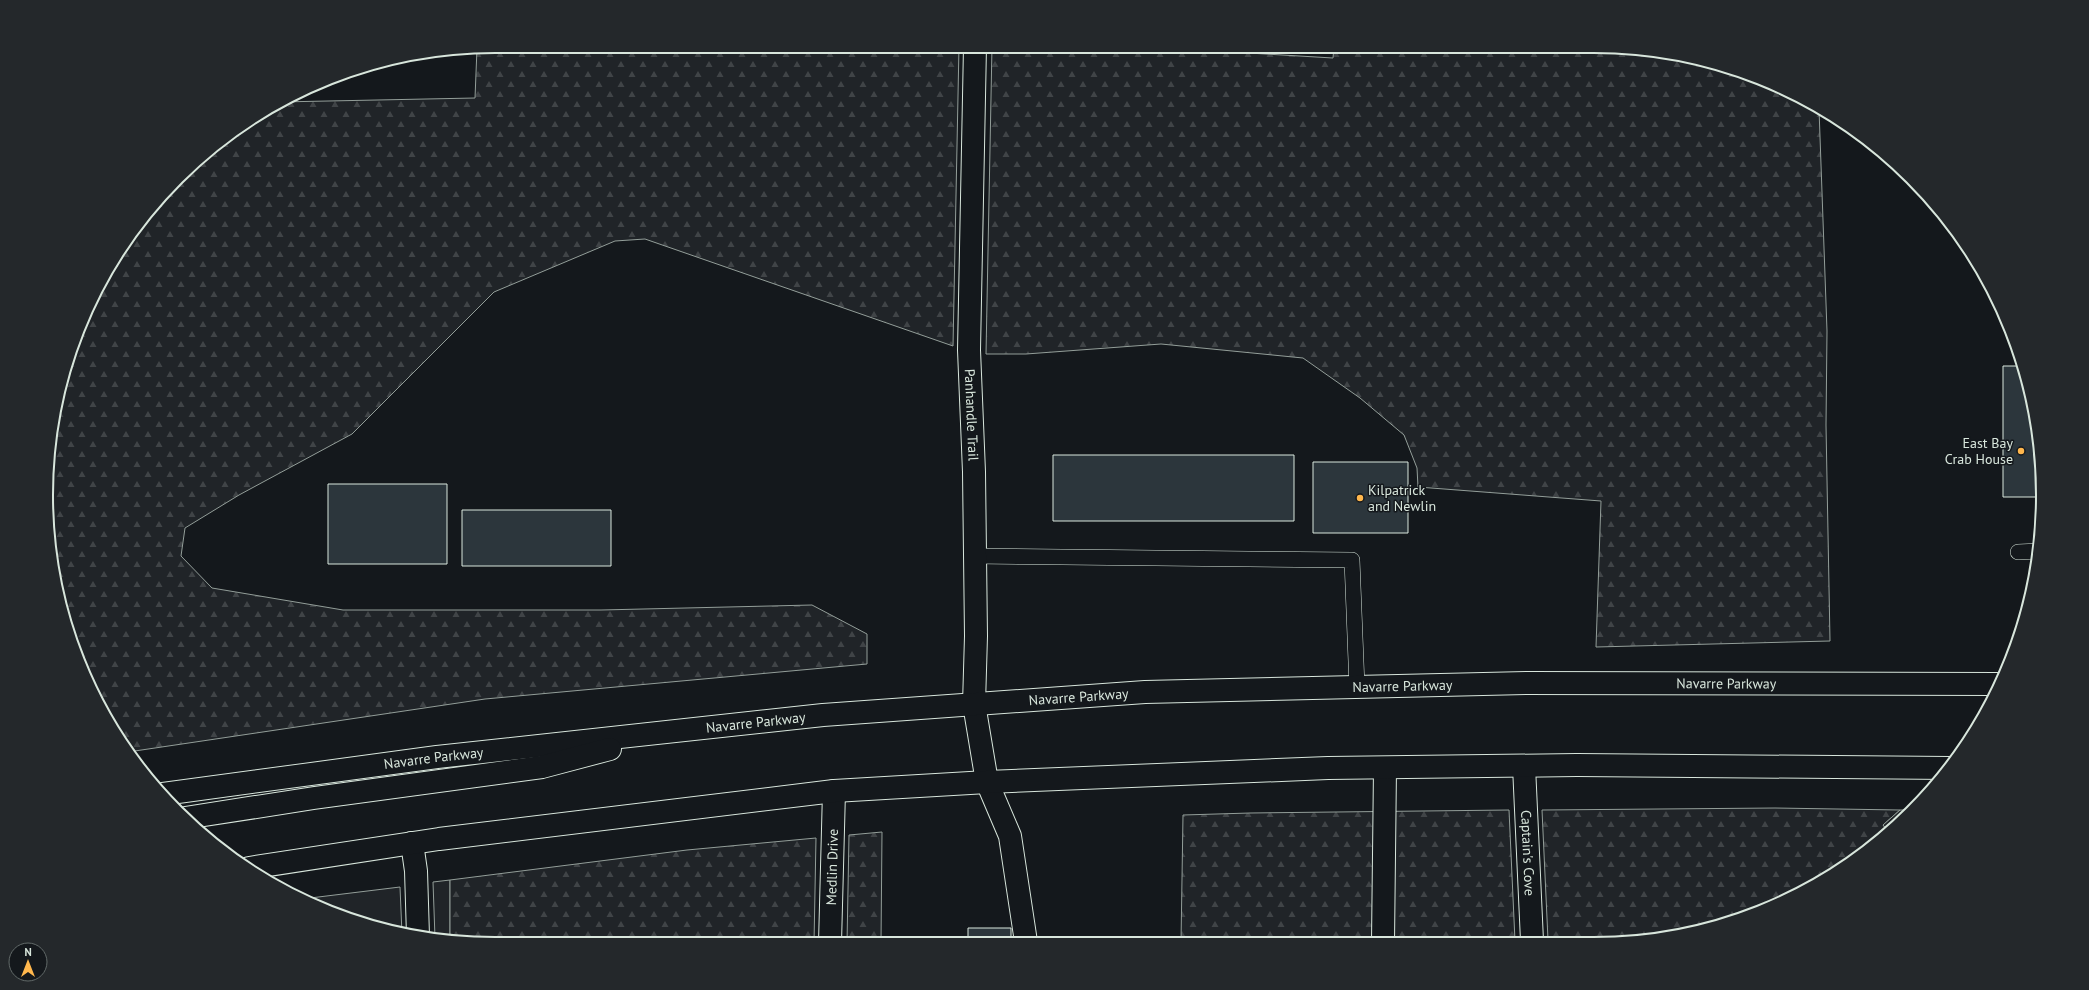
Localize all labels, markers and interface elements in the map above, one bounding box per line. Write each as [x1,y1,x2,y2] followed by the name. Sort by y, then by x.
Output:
[961,368,983,461] street label: Panhandle Trail
[1945,434,2013,468] place label: East Bay Crab House
[2016,446,2026,456] marker: East Bay Crab House
[1368,481,1436,515] place label: Kilpatrick and Newlin
[1355,493,1365,503] marker: Kilpatrick and Newlin
[1676,674,1777,693] street label: Navarre Parkway
[1352,676,1453,696] street label: Navarre Parkway
[1028,684,1130,709] street label: Navarre Parkway
[705,708,807,737] street label: Navarre Parkway
[383,743,485,773] street label: Navarre Parkway
[1517,810,1539,896] street label: Captain's Cove
[822,829,842,905] street label: Medlin Drive
[8,942,48,982] north arrow
[24,945,32,959] text: N

